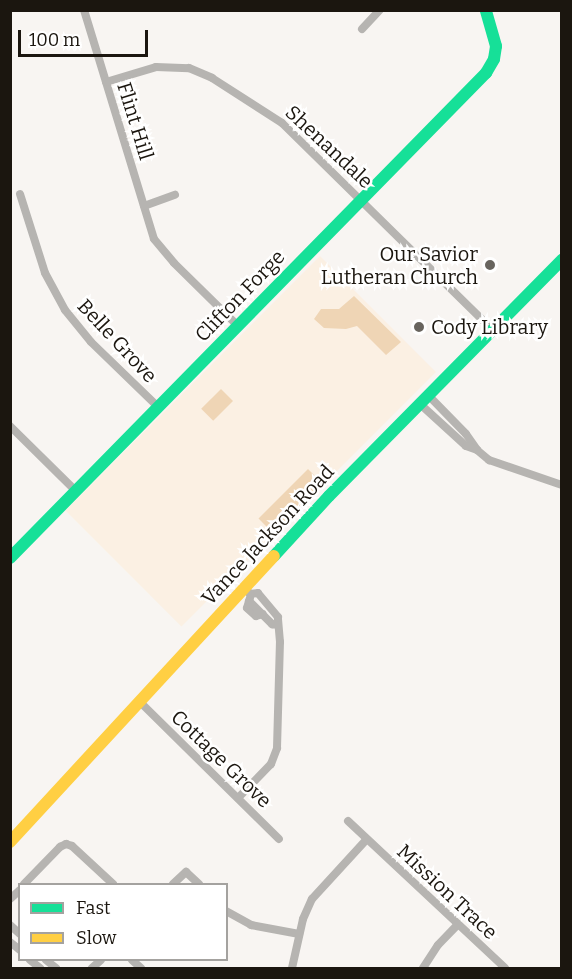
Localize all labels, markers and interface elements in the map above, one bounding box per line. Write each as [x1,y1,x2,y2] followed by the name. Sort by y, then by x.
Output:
[21,18,152,56] scale bar
[29,29,80,51] text: 100 m
[112,79,158,163] street label: Flint Hill
[280,100,378,194] street label: Shenandale
[321,242,478,289] place label: Our Savior Lutheran Church
[190,245,290,347] street label: Clifton Forge
[483,258,497,272] marker: Our Savior Lutheran Church
[72,294,162,388] street label: Belle Grove
[431,315,548,339] place label: Cody Library
[412,320,426,334] marker: Cody Library
[197,460,339,610] street label: Vance Jackson Road
[166,705,276,813] street label: Cottage Grove
[392,839,502,945] street label: Mission Trace
[18,883,228,961] legend
[76,897,111,919] text: Fast
[76,927,116,949] text: Slow

